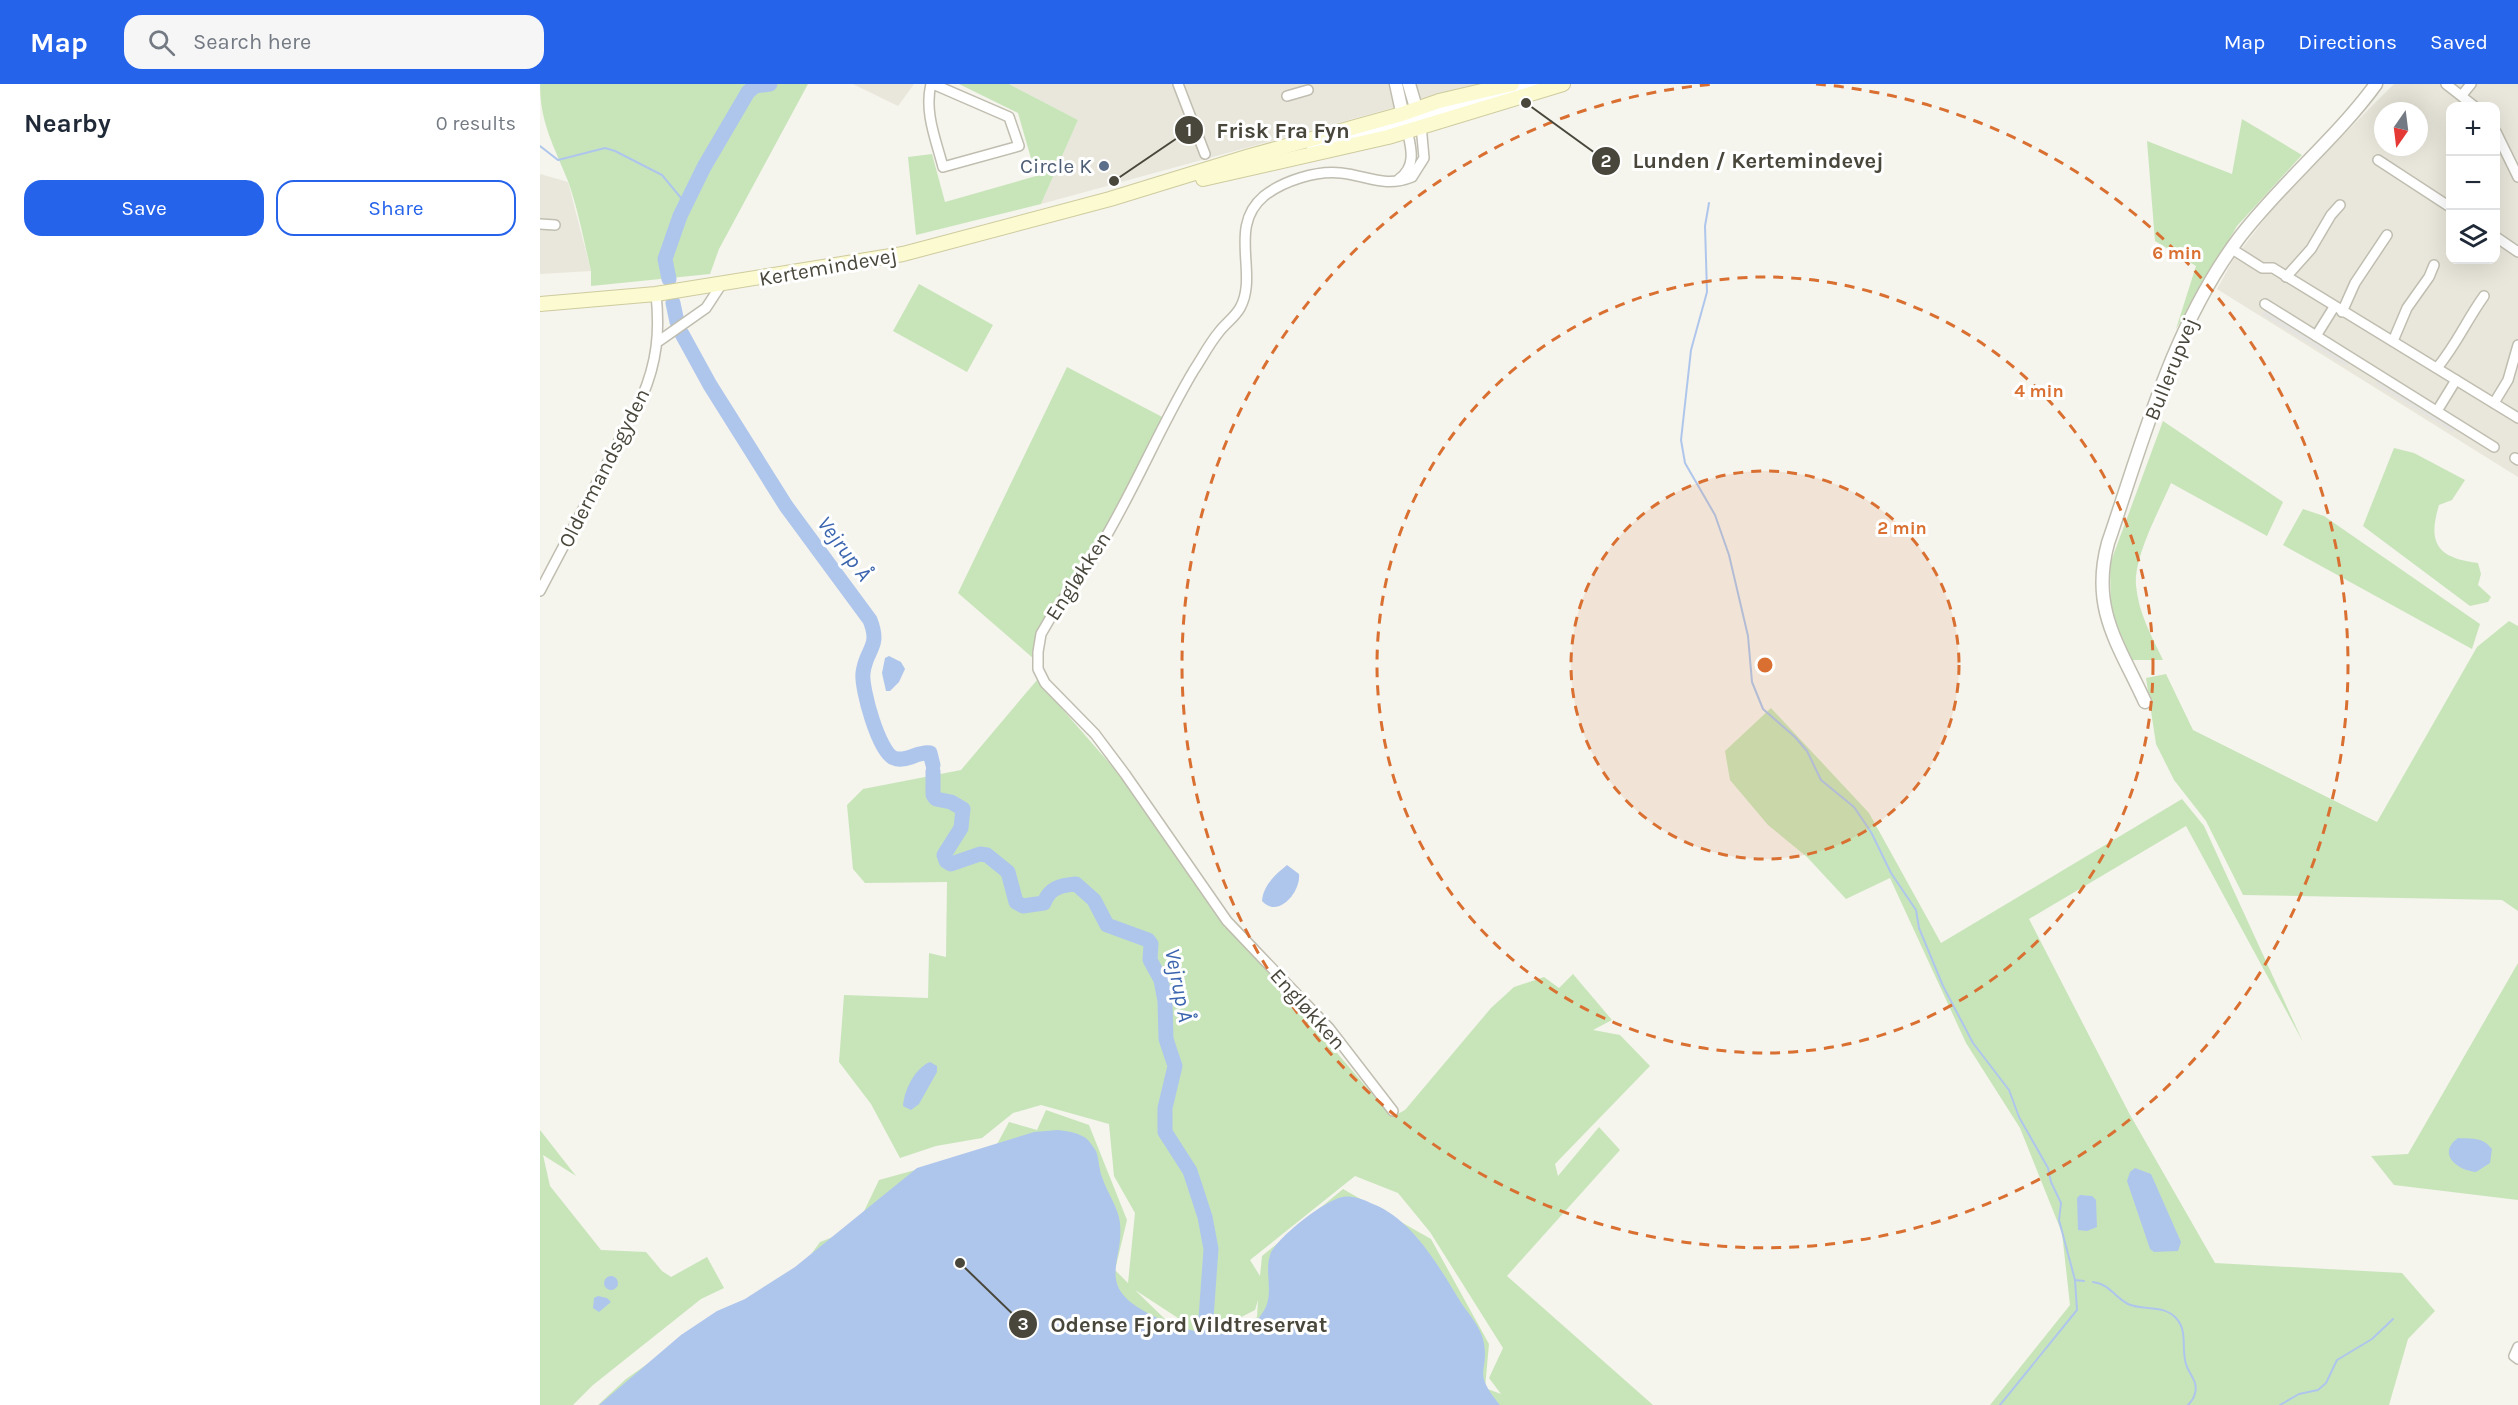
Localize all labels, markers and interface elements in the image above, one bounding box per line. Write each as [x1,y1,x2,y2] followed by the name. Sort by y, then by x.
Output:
[124,15,544,69] search box
[30,26,88,59] text: Map
[145,26,178,59] icon: search
[193,29,311,55] text: Search here
[2224,30,2265,54] text: Map
[2298,30,2397,54] text: Directions
[2430,30,2488,54] text: Saved
[2374,102,2428,156] north arrow
[2446,102,2500,264] map controls
[2446,102,2500,156] button: +
[24,108,111,139] text: Nearby
[1174,110,1362,150] callout: Frisk Fra Fyn
[436,112,516,135] text: 0 results
[1216,118,1350,144] text: Frisk Fra Fyn
[1186,119,1192,141] text: 1
[1591,141,1896,181] callout: Lunden / Kertemindevej
[1632,148,1884,174] text: Lunden / Kertemindevej
[1601,150,1611,172] text: 2
[1020,154,1092,178] place label: Circle K
[2446,156,2500,210] button: −
[1097,159,1111,173] marker: Circle K
[24,180,264,236] button: Save
[276,180,516,236] button: Share
[2446,210,2500,264] button: layers
[2152,242,2202,264] text: 6 min
[757,243,899,291] street label: Kertemindevej
[2139,314,2203,424] street label: Bullerupvej
[2014,380,2064,402] text: 4 min
[553,384,655,552] street label: Oldermandsgyden
[811,511,878,586] water label: Vejrup Å
[1877,517,1927,539] text: 2 min
[1040,527,1116,625] street label: Engløkken
[1755,655,1775,675] centre of rings
[1159,946,1200,1024] water label: Vejrup Å
[1265,964,1351,1054] street label: Engløkken
[1008,1304,1339,1344] callout: Odense Fjord Vildtreservat
[1051,1312,1328,1338] text: Odense Fjord Vildtreservat
[1017,1313,1029,1335] text: 3

